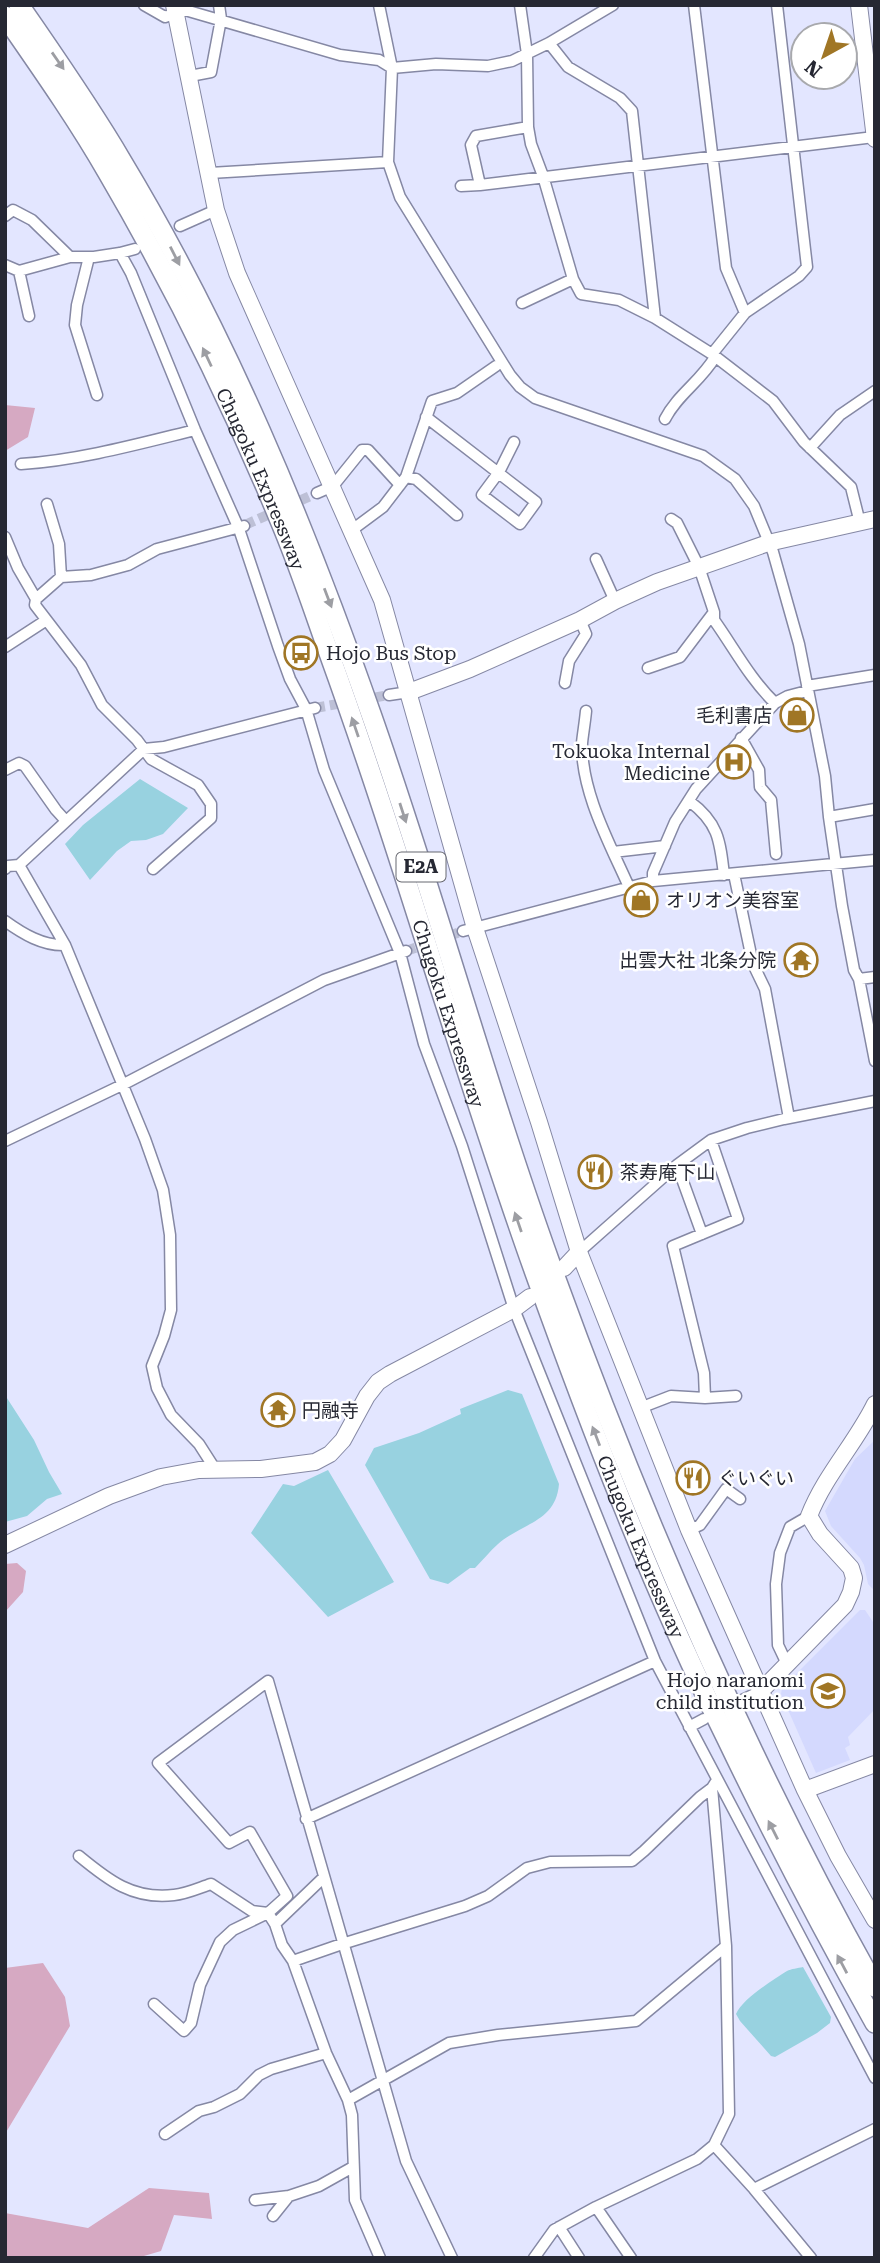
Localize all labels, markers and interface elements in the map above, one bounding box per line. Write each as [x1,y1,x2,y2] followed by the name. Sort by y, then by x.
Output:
[789,21,859,91] north arrow
[51,52,65,70] one-way arrow
[800,55,826,82] text: N
[169,246,181,266] one-way arrow
[201,346,212,367] one-way arrow
[211,384,310,574] street label: Chugoku Expressway
[323,587,334,608] one-way arrow
[282,634,320,672] bus stop icon: Hojo Bus Stop
[326,642,456,665] place label: Hojo Bus Stop
[778,696,816,734] shop icon: 毛利書店
[696,704,772,727] place label: 毛利書店
[350,716,360,737] one-way arrow
[552,740,710,785] place label: Tokuoka Internal Medicine
[715,743,753,781] hospital icon: Tokuoka Internal Medicine
[398,802,409,823] one-way arrow
[396,852,446,882] road number: E2A
[622,881,660,919] shop icon: オリオン美容室
[666,889,799,912] place label: オリオン美容室
[407,917,489,1111] street label: Chugoku Expressway
[782,941,820,979] temple icon: 出雲大社 北条分院
[619,949,776,972] place label: 出雲大社 北条分院
[576,1153,614,1191] restaurant icon: 茶寿庵下山
[620,1161,715,1184] place label: 茶寿庵下山
[512,1212,523,1233] one-way arrow
[259,1391,297,1429] temple icon: 円融寺
[302,1399,359,1422] place label: 円融寺
[590,1425,601,1446] one-way arrow
[592,1452,689,1643] street label: Chugoku Expressway
[674,1459,712,1497] restaurant icon: ぐいぐい
[718,1467,794,1490] place label: ぐいぐい
[656,1669,804,1714] place label: Hojo naranomi child institution
[809,1672,847,1710] school or university icon: Hojo naranomi child institution
[767,1820,778,1840] one-way arrow
[836,1954,848,1974] one-way arrow

